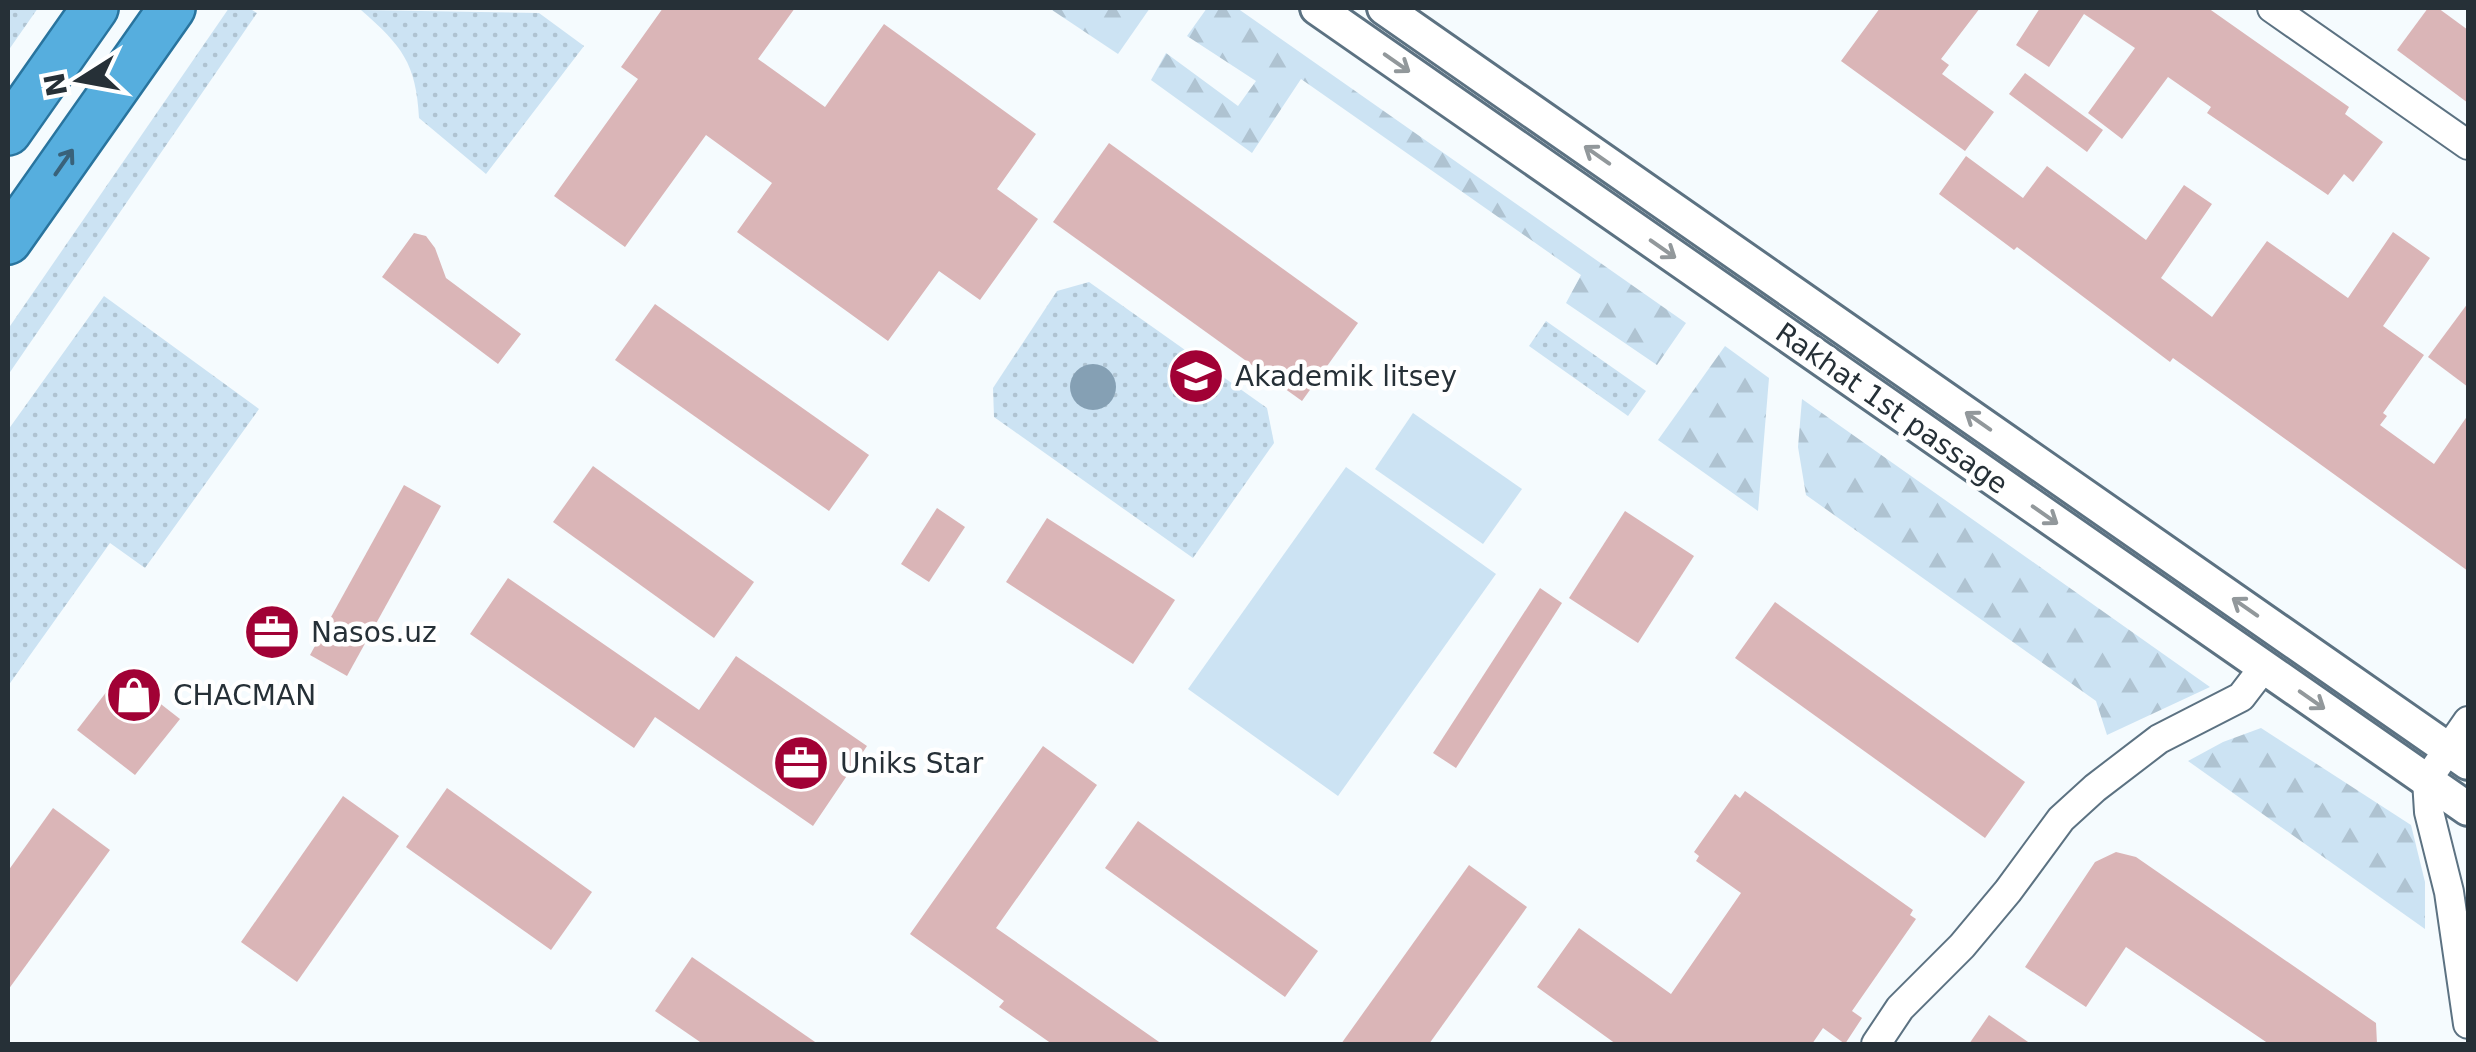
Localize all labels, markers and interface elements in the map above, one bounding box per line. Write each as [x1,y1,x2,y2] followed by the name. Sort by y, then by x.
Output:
[30,30,130,130] north arrow
[1382,52,1410,73] one-way arrow
[38,70,74,99] text: N
[1583,145,1611,166] one-way arrow
[53,148,74,176] one-way arrow
[1649,238,1677,259] one-way arrow
[1769,316,2014,501] street label: Rakhat 1st passage
[1166,346,1226,406] school or university icon: Akademik litsey
[1235,360,1457,393] place label: Akademik litsey
[1965,411,1993,432] one-way arrow
[2031,504,2058,525] one-way arrow
[2232,597,2259,618] one-way arrow
[242,602,302,662] office icon: Nasos.uz
[311,616,437,649] place label: Nasos.uz
[104,665,164,725] shop icon: CHACMAN
[173,679,316,712] place label: CHACMAN
[2297,689,2325,710] one-way arrow
[771,733,831,793] office icon: Uniks Star
[840,747,984,780] place label: Uniks Star

